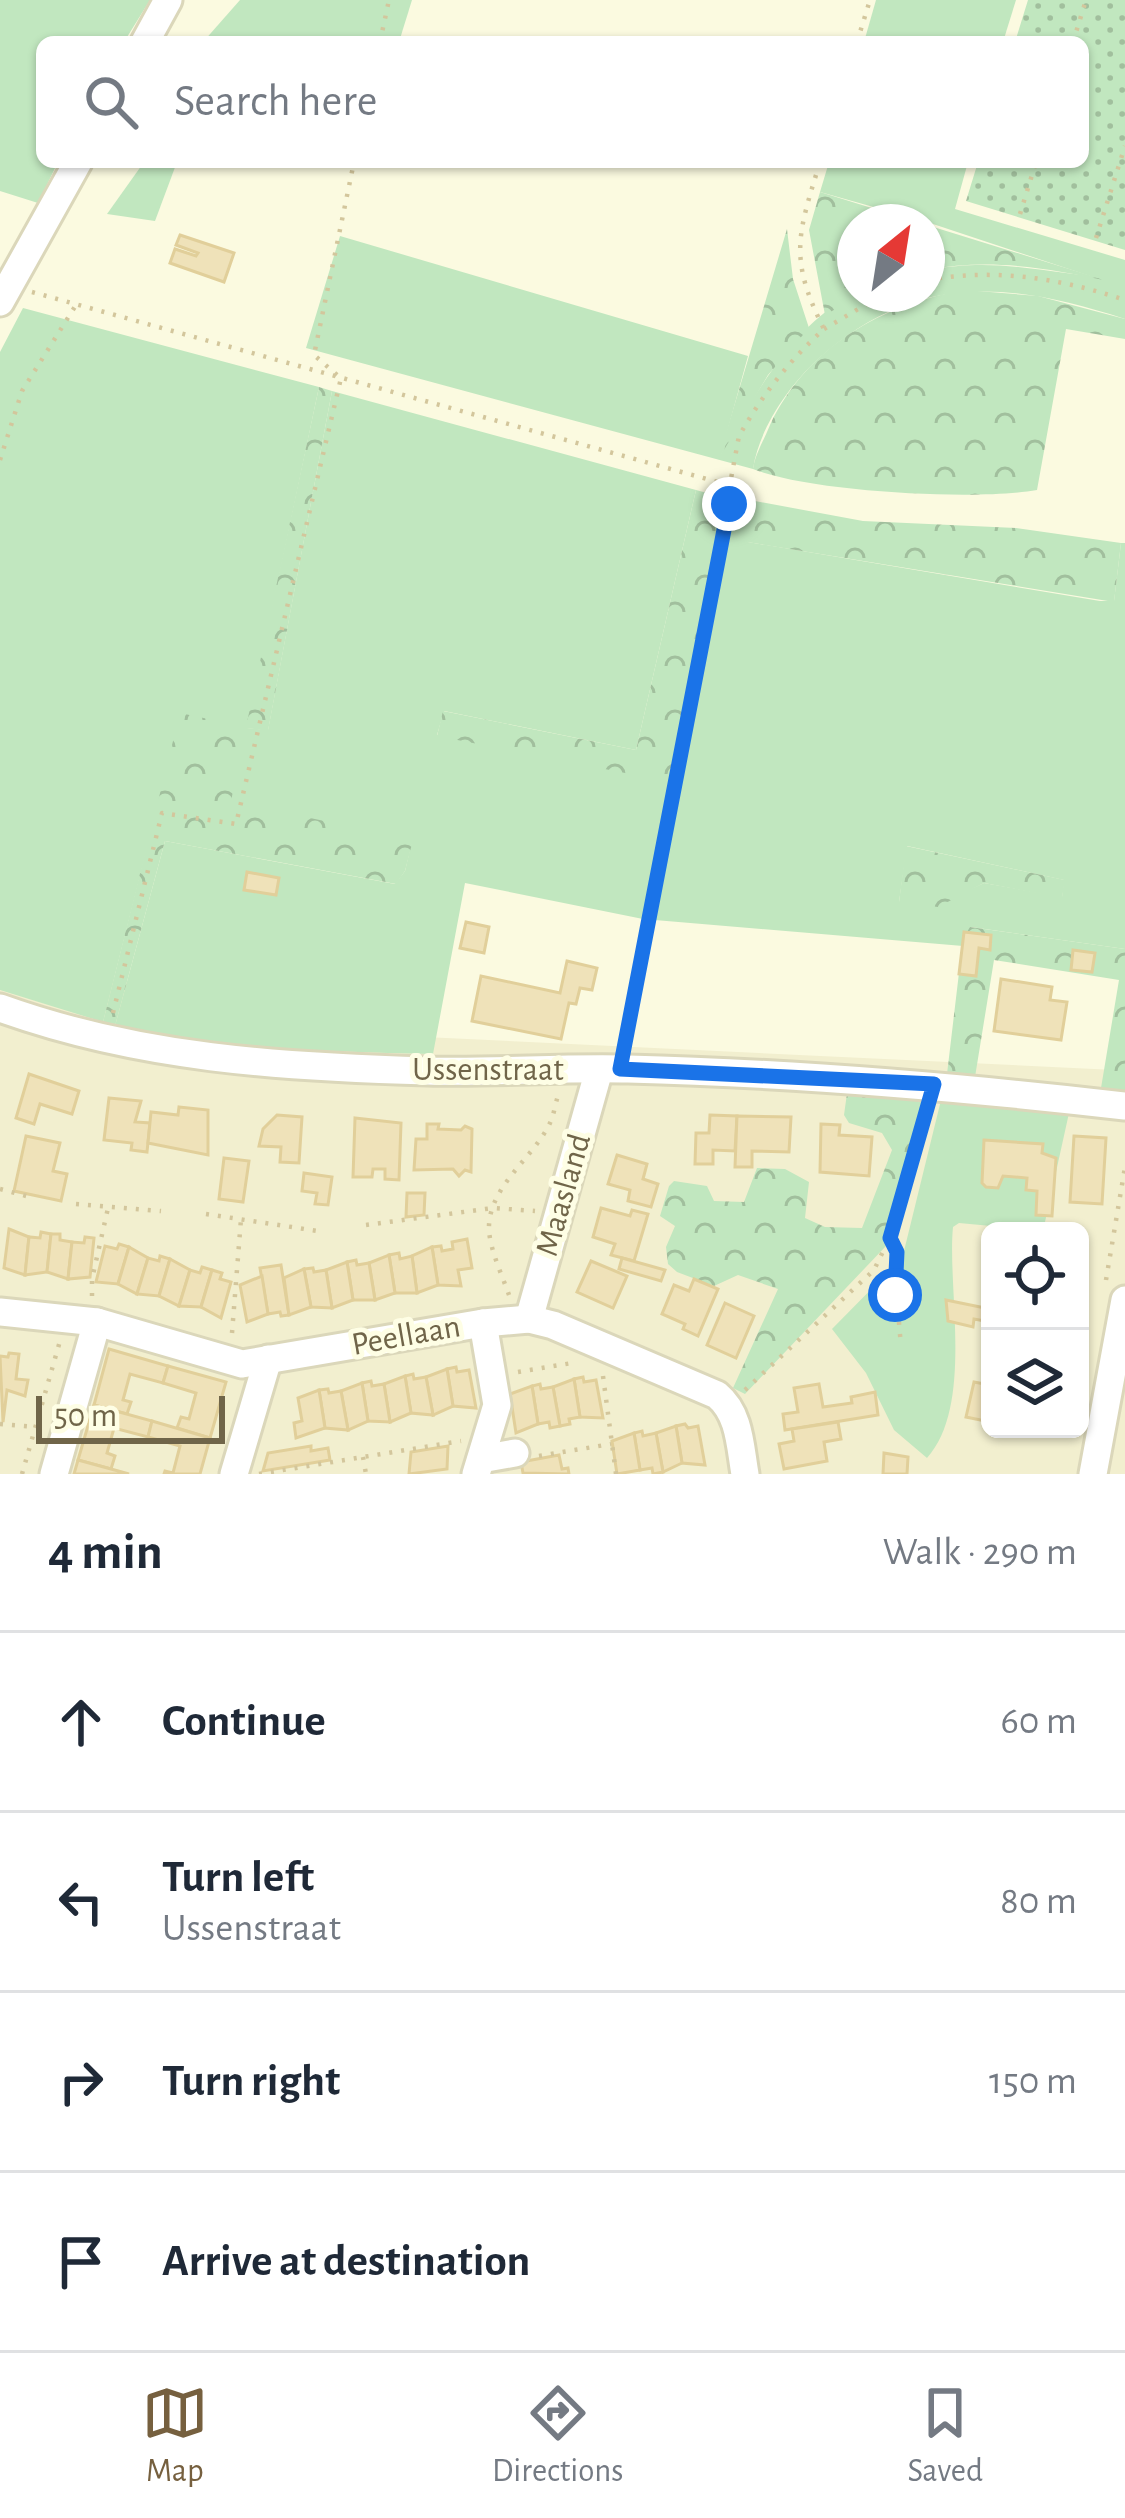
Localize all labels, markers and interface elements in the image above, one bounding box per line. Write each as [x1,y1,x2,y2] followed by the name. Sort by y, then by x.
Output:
[36,36,1089,168] search box
[78,69,144,135] icon: search
[174,79,377,124] text: Search here
[837,204,945,312] north arrow
[702,477,756,531] route end
[412,1054,564,1087] street label: Ussenstraat
[531,1130,597,1260] street label: Maasland
[981,1222,1089,1438] map controls
[981,1222,1089,1330] button: locate
[868,1268,922,1322] route start
[349,1310,463,1362] street label: Peellaan
[981,1330,1089,1438] button: layers
[36,1390,225,1443] scale bar
[54,1400,117,1433] text: 50 m
[48,1527,163,1578] text: 4 min
[883,1533,1077,1572] text: Walk · 290 m
[48,1689,114,1755] icon: ahead
[162,1699,326,1744] text: Continue
[1000,1702,1077,1741] text: 60 m
[162,1855,314,1900] text: Turn left
[48,1869,114,1935] icon: left
[1000,1882,1077,1921] text: 80 m
[162,1909,341,1948] text: Ussenstraat
[48,2049,114,2115] icon: right
[162,2059,340,2104] text: Turn right
[989,2062,1077,2101] text: 150 m
[48,2229,114,2295] icon: arrive
[162,2239,530,2284] text: Arrive at destination
[142,2380,208,2492] tab: Map
[492,2380,623,2492] tab: Directions
[907,2380,983,2492] tab: Saved

